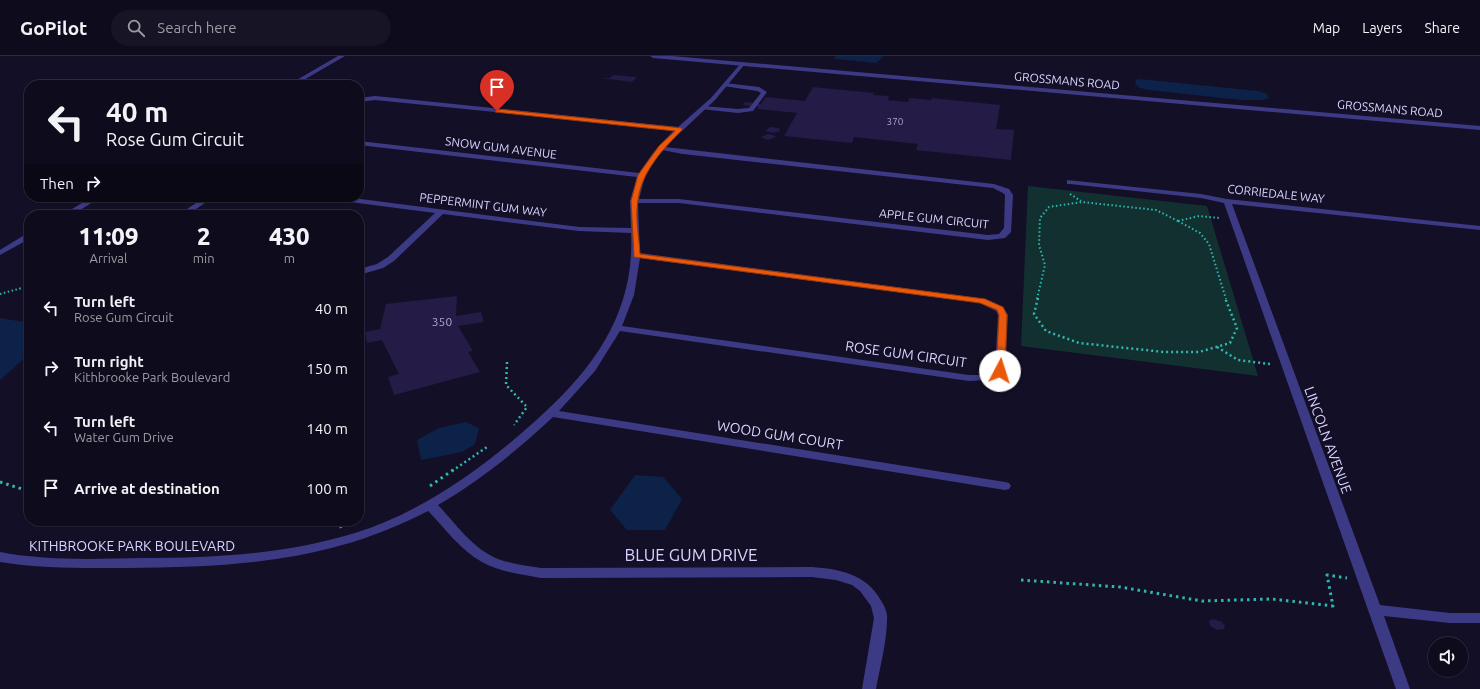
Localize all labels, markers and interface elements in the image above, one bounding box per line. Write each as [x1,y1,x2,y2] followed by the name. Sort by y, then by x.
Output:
[111,10,391,46] search box
[20,17,87,39] text: GoPilot
[125,17,147,39] icon: search
[157,19,237,36] text: Search here
[1313,20,1340,36] text: Map
[1362,20,1402,36] text: Layers
[1424,20,1460,36] text: Share
[1014,69,1120,92] street label: GROSSMANS ROAD
[480,70,514,111] pin
[486,76,508,98] icon: arrive
[40,96,92,148] icon: left
[106,96,168,127] text: 40 m
[1337,97,1443,120] street label: GROSSMANS ROAD
[887,116,904,127] house number: 370
[106,129,244,149] text: Rose Gum Circuit
[445,134,558,161] street label: SNOW GUM AVENUE
[82,172,104,194] icon: right
[40,175,74,192] text: Then
[1227,182,1325,205] street label: CORRIEDALE WAY
[419,190,547,219] street label: PEPPERMINT GUM WAY
[879,206,990,231] street label: APPLE GUM CIRCUIT
[78,223,138,250] text: 11:09
[197,223,210,250] text: 2
[269,223,310,250] text: 430
[89,251,127,265] text: Arrival
[193,251,215,265] text: min
[284,251,295,265] text: m
[74,293,135,310] text: Turn left
[40,297,62,319] icon: left
[315,300,348,317] text: 40 m
[74,310,174,324] text: Rose Gum Circuit
[432,315,452,328] house number: 350
[844,338,968,370] street label: ROSE GUM CIRCUIT
[979,350,1021,392] position arrow
[74,353,144,370] text: Turn right
[40,357,62,379] icon: right
[306,360,348,377] text: 150 m
[74,370,230,384] text: Kithbrooke Park Boulevard
[1301,384,1355,496] street label: LINCOLN AVENUE
[74,413,135,430] text: Turn left
[40,417,62,439] icon: left
[716,417,844,453] street label: WOOD GUM COURT
[306,420,348,437] text: 140 m
[74,430,174,444] text: Water Gum Drive
[40,477,62,499] icon: arrive
[74,480,220,497] text: Arrive at destination
[306,480,348,497] text: 100 m
[29,538,235,554] street label: KITHBROOKE PARK BOULEVARD
[624,545,758,564] street label: BLUE GUM DRIVE
[1428,637,1468,677] map controls
[1428,637,1468,677] button: sound

